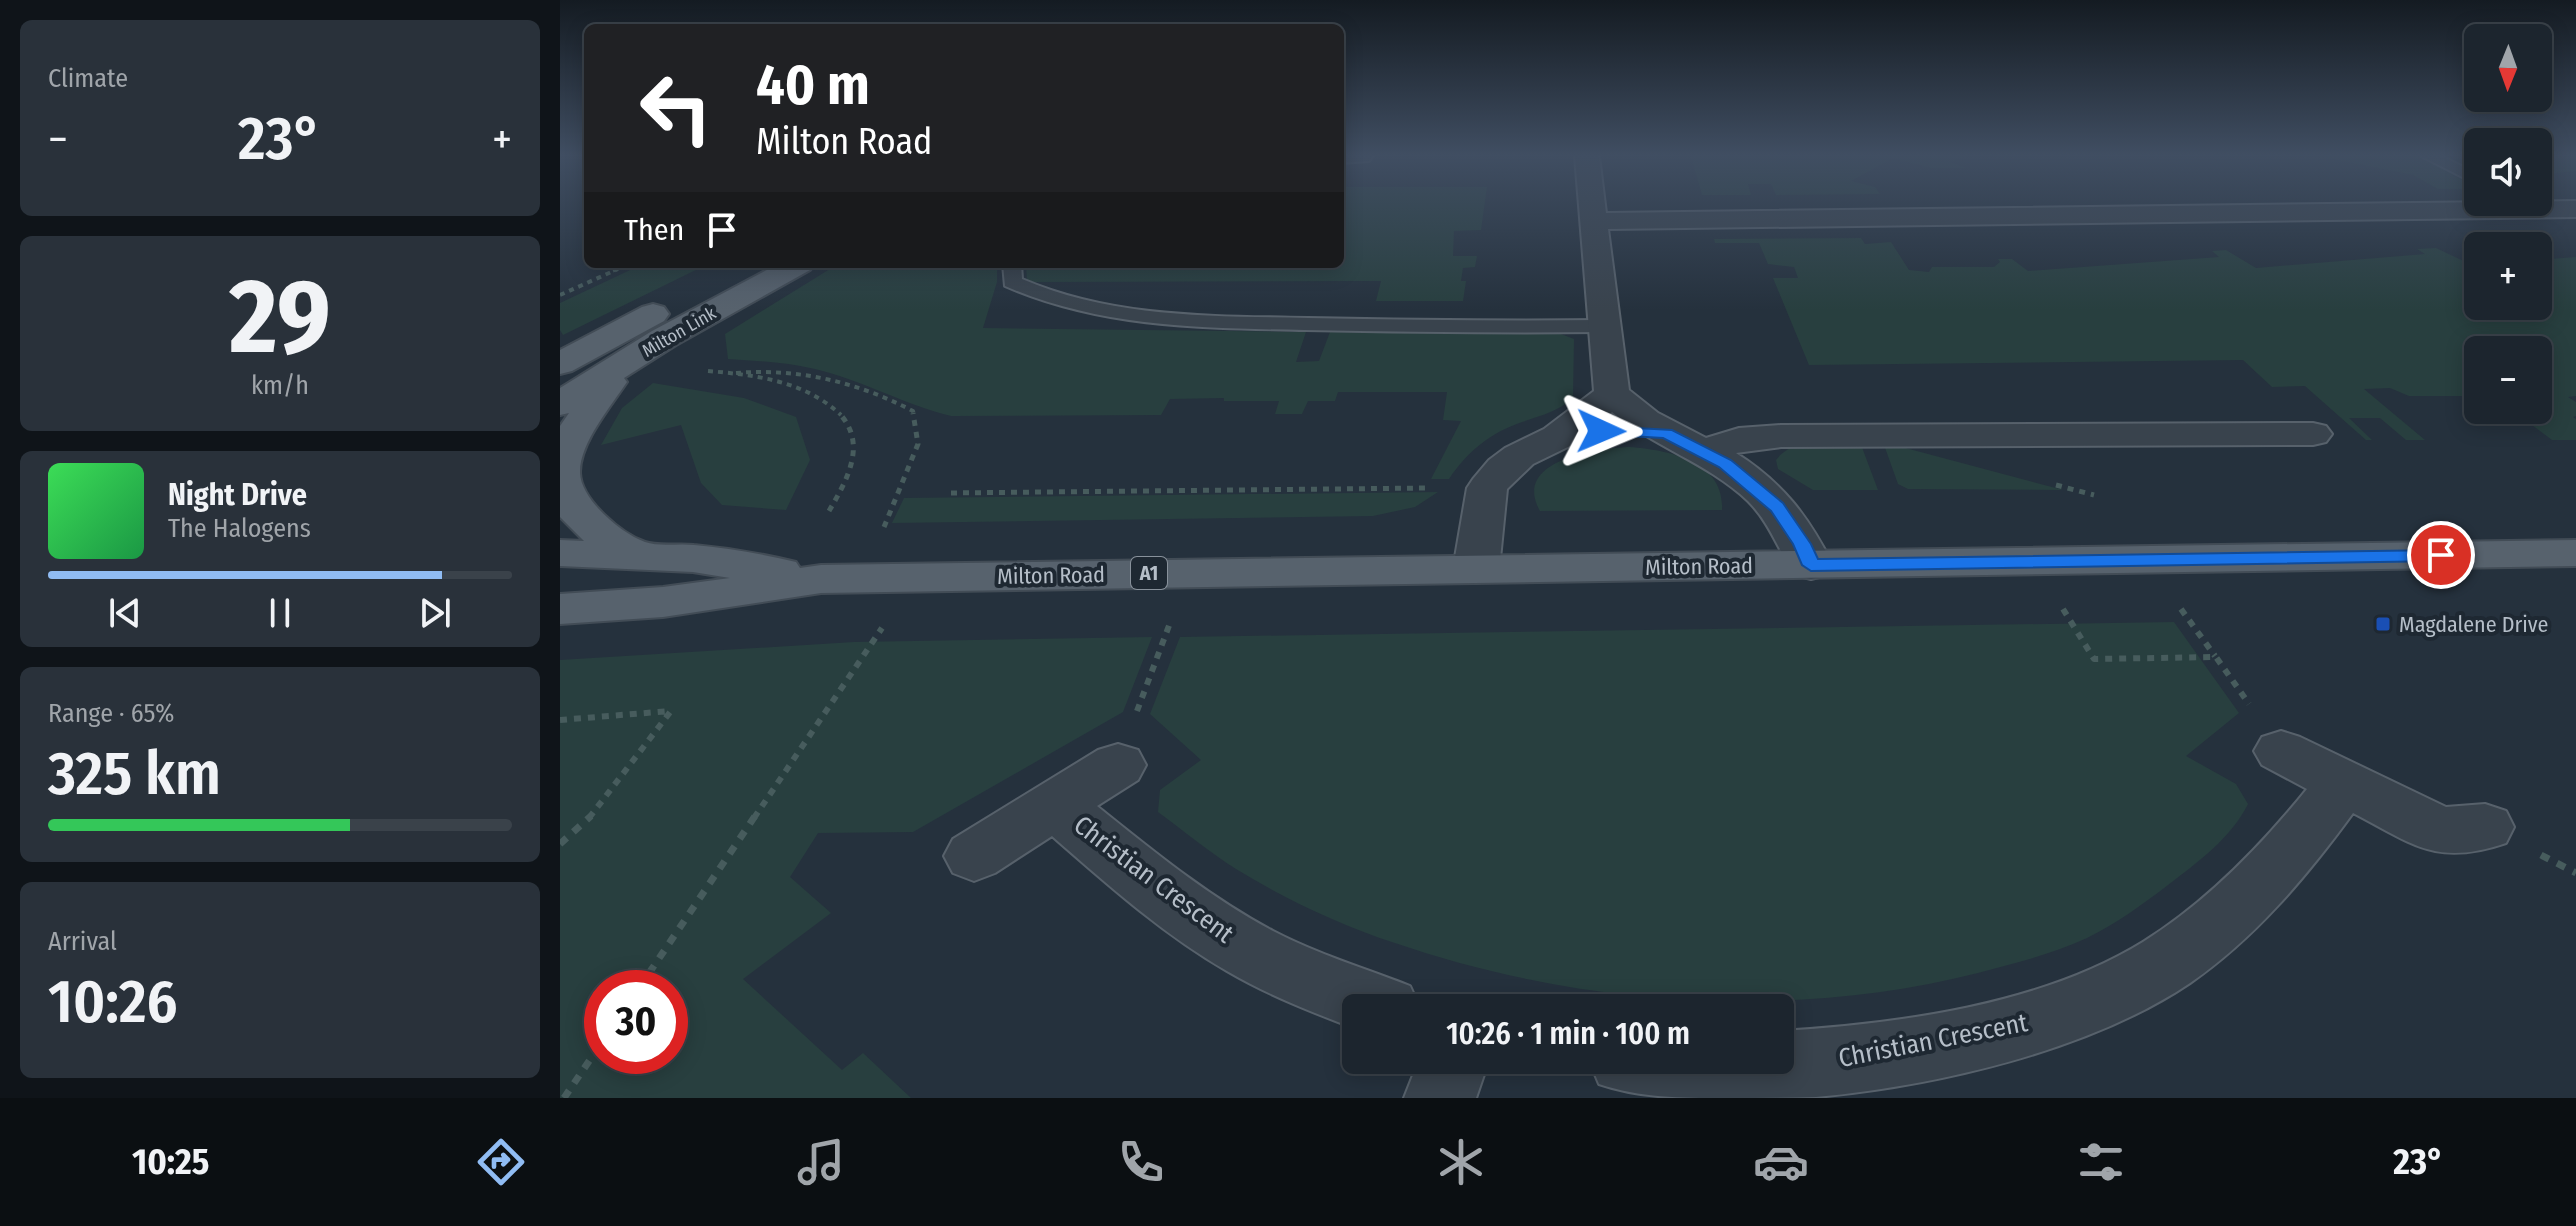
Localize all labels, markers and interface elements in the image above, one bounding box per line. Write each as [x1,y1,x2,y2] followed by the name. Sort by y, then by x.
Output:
[2464,24,2552,112] north arrow
[2464,24,2552,424] map controls
[756,52,870,119] text: 40 m
[624,56,728,160] icon: left
[48,63,128,94] text: Climate
[238,103,322,175] text: 23°
[48,113,68,166] text: −
[492,113,512,166] text: +
[756,120,932,164] text: Milton Road
[2464,128,2552,216] button: sound
[700,208,744,252] icon: arrive
[624,212,684,248] text: Then
[2464,232,2552,320] button: +
[229,255,331,380] text: 29
[638,302,720,362] street label: Milton Link
[2464,336,2552,424] button: −
[251,370,309,401] text: km/h
[1559,389,1643,473] position arrow
[168,477,307,513] text: Night Drive
[168,513,311,544] text: The Halogens
[2407,521,2475,589] pin
[2419,533,2463,577] icon: arrive
[1645,552,1753,581] street label: Milton Road
[1131,557,1167,589] road number: A1
[997,561,1105,590] street label: Milton Road
[103,591,147,635] icon: previous
[258,591,302,635] icon: pause
[413,591,457,635] icon: next
[2399,611,2548,638] place label: Magdalene Drive
[2374,615,2392,633] marker: Magdalene Drive
[48,698,174,729] text: Range · 65%
[48,738,221,810] text: 325 km
[1068,809,1240,950] street label: Christian Crescent
[48,926,117,957] text: Arrival
[48,966,177,1038] text: 10:26
[584,970,688,1074] speed limit sign: 30
[1836,1007,2031,1074] street label: Christian Crescent
[1446,1016,1690,1052] text: 10:26 · 1 min · 100 m
[473,1134,529,1190] icon: directions
[793,1134,849,1190] icon: music
[1113,1134,1169,1190] icon: phone
[1433,1134,1489,1190] icon: climate
[1753,1134,1809,1190] icon: car
[2073,1134,2129,1190] icon: filters
[132,1140,209,1184] text: 10:25
[2393,1140,2444,1184] text: 23°

